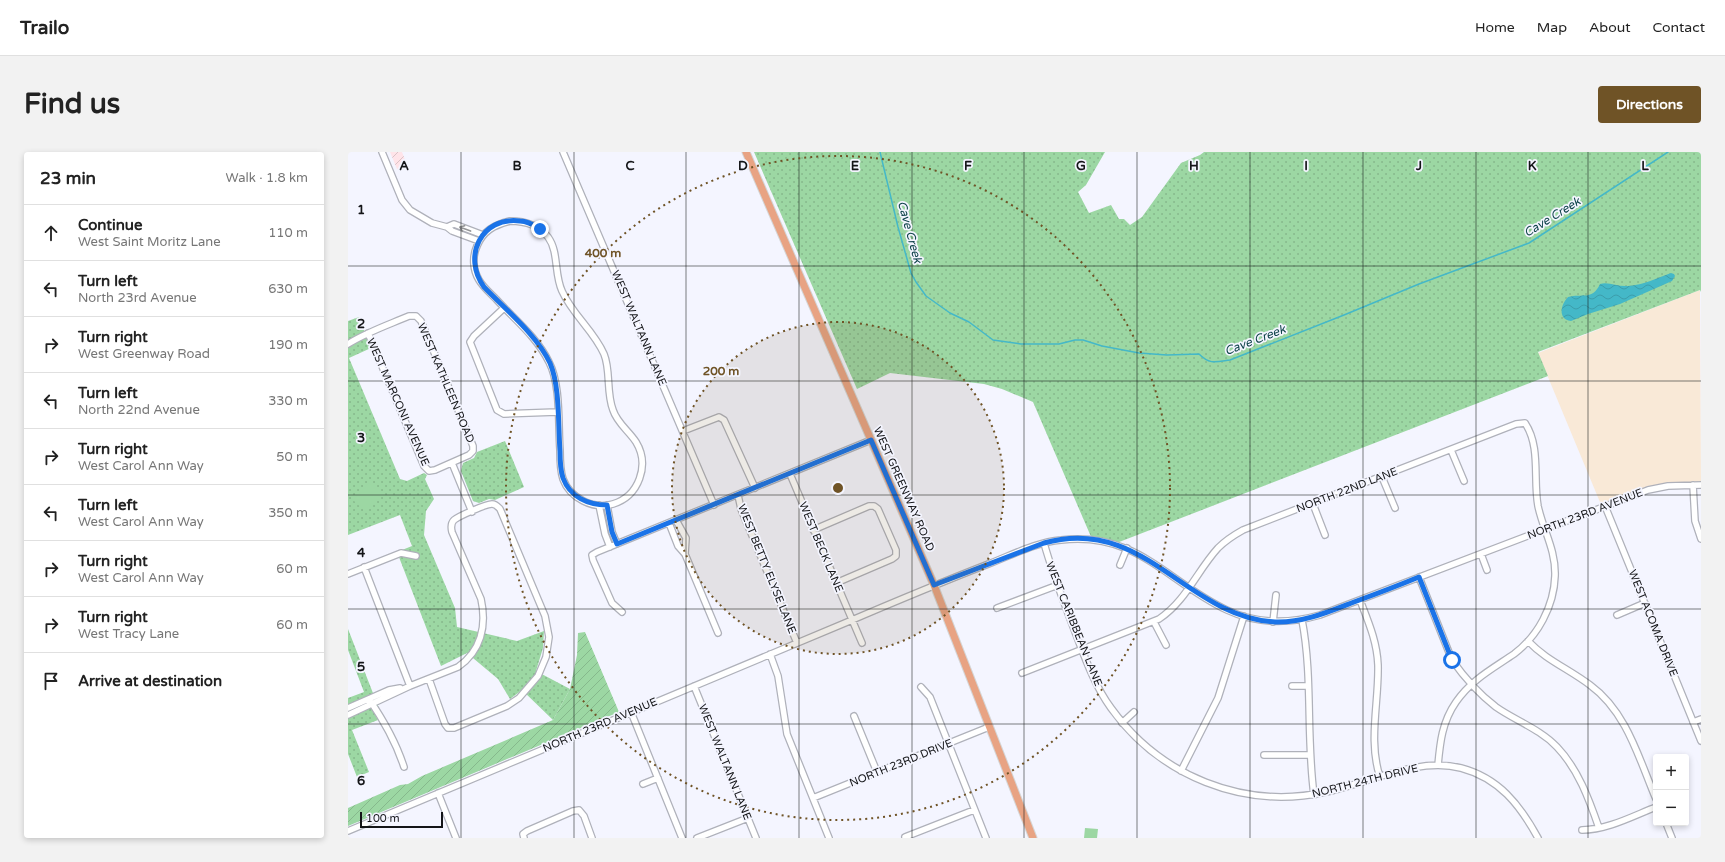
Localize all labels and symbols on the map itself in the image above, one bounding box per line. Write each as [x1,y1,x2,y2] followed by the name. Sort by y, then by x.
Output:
[399,158,409,174] text: A
[512,158,522,174] text: B
[625,158,635,174] text: C
[738,158,748,174] text: D
[851,158,859,174] text: E
[964,158,972,174] text: F
[1076,158,1086,174] text: G
[1189,158,1199,174] text: H
[1304,158,1308,174] text: I
[1415,158,1422,174] text: J
[1528,158,1537,174] text: K
[1641,158,1649,174] text: L
[1521,193,1584,240] water label: Cave Creek
[895,199,925,266] water label: Cave Creek
[357,202,365,218] text: 1
[531,220,549,238] route end
[460,224,472,232] one-way arrow
[585,246,621,260] text: 400 m
[609,268,669,388] street label: WEST WALTANN LANE
[357,316,365,332] text: 2
[415,321,477,445] street label: WEST KATHLEEN ROAD
[1223,321,1289,358] water label: Cave Creek
[364,336,432,468] street label: WEST MARCONI AVENUE
[703,364,739,378] text: 200 m
[871,425,937,553] street label: WEST GREENWAY ROAD
[357,430,365,446] text: 3
[1295,465,1399,515] street label: NORTH 22ND LANE
[831,481,845,495] centre of rings
[1525,486,1645,542] street label: NORTH 23RD AVENUE
[796,500,846,594] street label: WEST BECK LANE
[735,502,799,636] street label: WEST BETTY ELYSE LANE
[357,545,366,561] text: 4
[1043,560,1105,688] street label: WEST CARIBBEAN LANE
[1626,568,1680,678] street label: WEST ACOMA DRIVE
[1443,651,1461,669] route start
[357,659,365,675] text: 5
[541,695,659,755] street label: NORTH 23RD AVENUE
[696,702,754,822] street label: WEST WALTANN LANE
[848,736,954,790] street label: NORTH 23RD DRIVE
[1311,762,1419,800] street label: NORTH 24TH DRIVE
[357,773,365,789] text: 6
[360,810,443,829] scale bar

